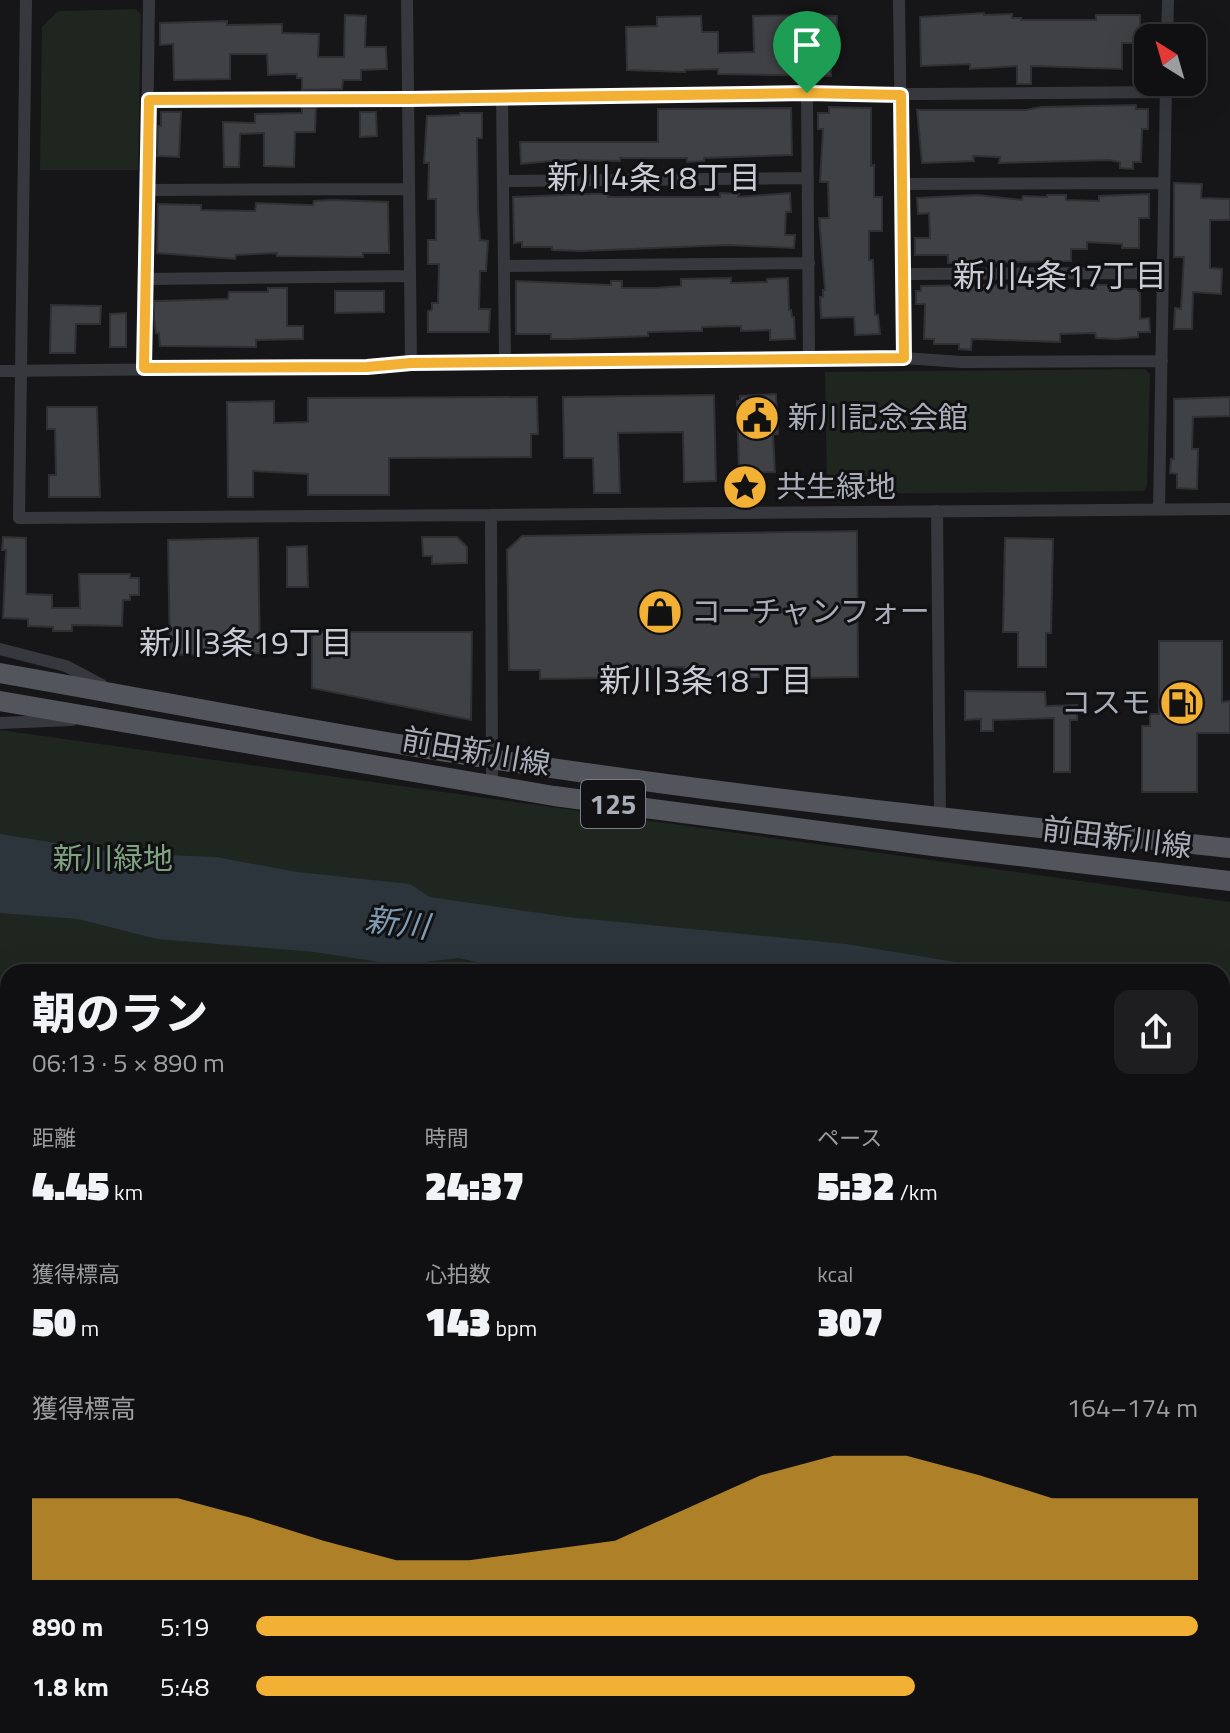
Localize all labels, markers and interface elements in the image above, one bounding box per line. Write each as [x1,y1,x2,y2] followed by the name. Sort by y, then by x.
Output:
[773,11,841,93] pin
[785,23,829,67] icon: arrive
[1134,24,1206,96] north arrow
[1134,24,1206,96] map controls
[547,153,761,201] district label: 新川4条18丁目
[953,251,1167,299] district label: 新川4条17丁目
[733,394,781,442] public building icon: 新川記念会館
[788,394,968,440] place label: 新川記念会館
[721,463,769,511] place icon: 共生緑地
[776,463,896,509] place label: 共生緑地
[636,588,684,636] shop icon: コーチャンフォー
[691,588,930,634] place label: コーチャンフォー
[139,618,353,666] district label: 新川3条19丁目
[599,656,813,704] district label: 新川3条18丁目
[1061,679,1151,725] place label: コスモ
[1158,679,1206,727] fuel station icon: コスモ
[398,715,554,787] street label: 前田新川線
[581,780,645,828] road number: 125
[1040,805,1194,869] street label: 前田新川線
[53,835,173,881] park label: 新川緑地
[362,894,435,950] water label: 新川
[32,979,208,1046] text: 朝のラン
[1114,990,1198,1074] button: share
[32,1043,225,1082] text: 06:13 · 5 × 890 m
[32,1121,76,1155] text: 距離
[425,1121,469,1155] text: 時間
[817,1121,882,1155] text: ペース
[32,1155,109,1216] text: 4.45
[425,1155,524,1216] text: 24:37
[817,1155,895,1216] text: 5:32
[109,1175,143,1209] text: km
[895,1175,938,1209] text: /km
[32,1257,120,1291] text: 獲得標高
[425,1257,491,1291] text: 心拍数
[817,1257,853,1291] text: kcal
[32,1291,76,1352] text: 50
[425,1291,491,1352] text: 143
[817,1291,883,1352] text: 307
[76,1311,99,1345] text: m
[491,1311,537,1345] text: bpm
[1067,1388,1198,1427] text: 164–174 m
[32,1389,136,1428] text: 獲得標高
[32,1607,103,1646] text: 890 m
[160,1607,209,1646] text: 5:19
[32,1667,109,1706] text: 1.8 km
[160,1667,209,1706] text: 5:48

